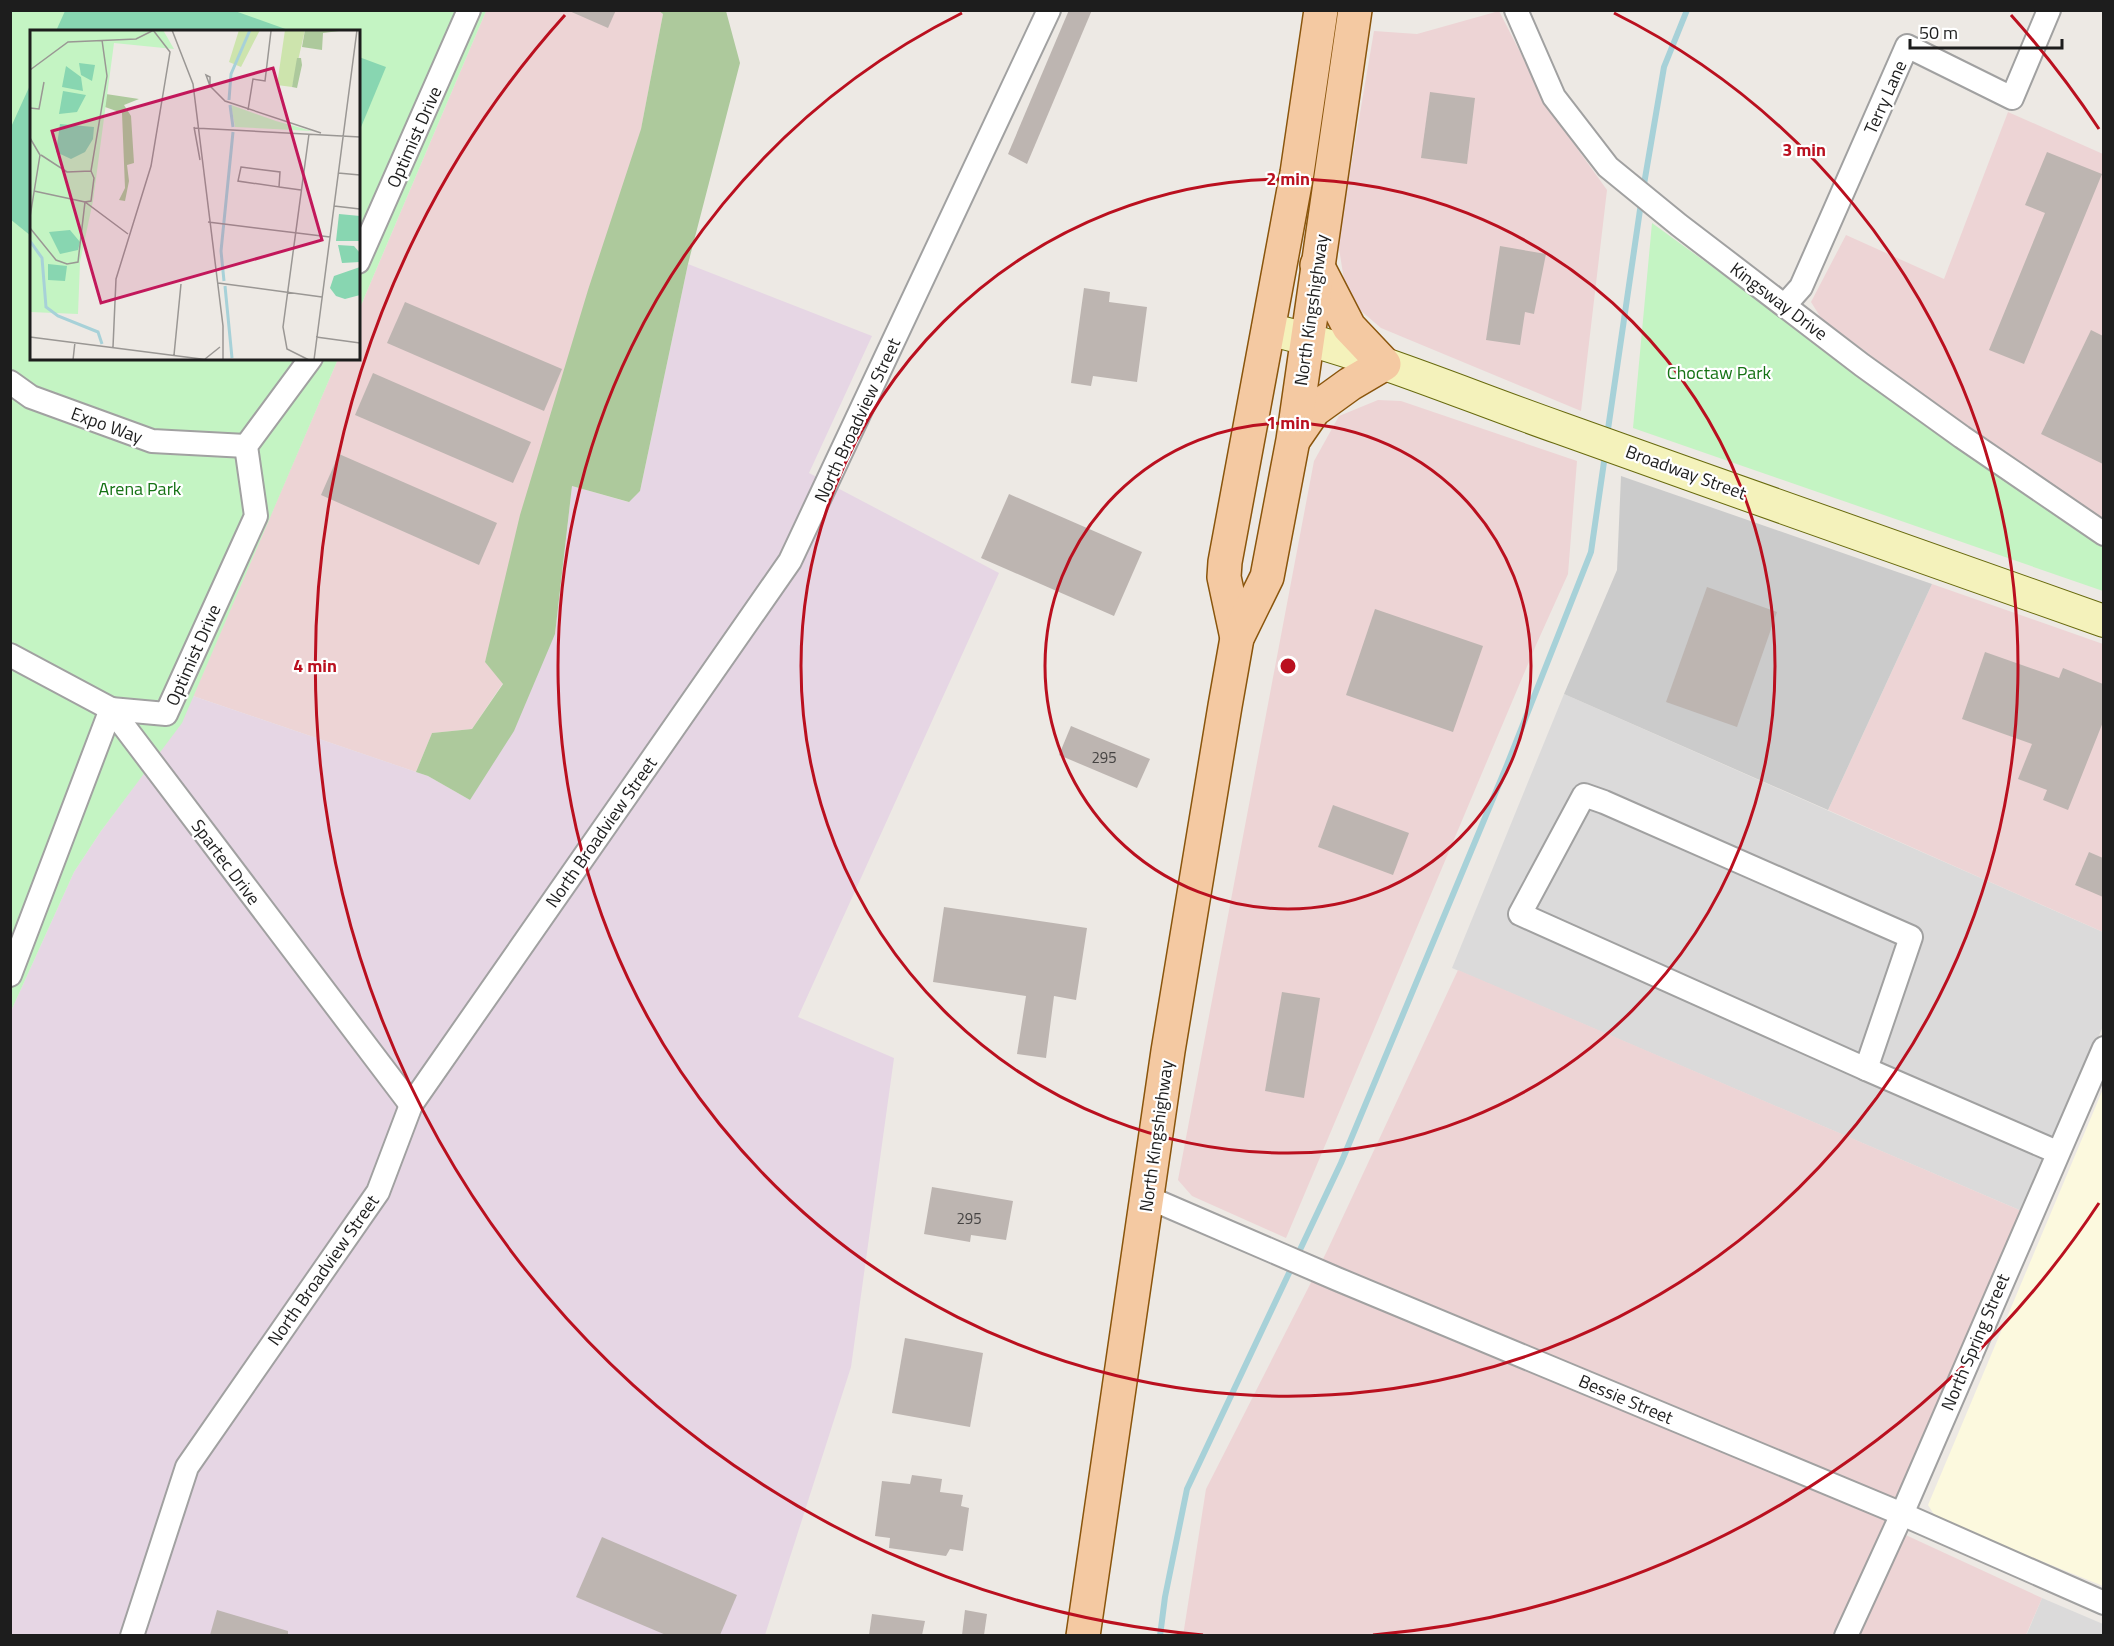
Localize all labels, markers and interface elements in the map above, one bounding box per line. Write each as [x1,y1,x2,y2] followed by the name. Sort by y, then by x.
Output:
[1910,12,2062,50] scale bar
[1919,19,1958,46] text: 50 m
[30,30,360,360] inset map
[1857,56,1913,138] street label: Terry Lane
[380,82,448,192] street label: Optimist Drive
[1782,136,1826,163] text: 3 min
[1266,165,1310,192] text: 2 min
[1287,232,1335,388] street label: North Kingshighway
[1725,255,1833,347] street label: Kingsway Drive
[807,333,907,507] street label: North Broadview Street
[1667,359,1772,386] park label: Choctaw Park
[67,400,147,451] street label: Expo Way
[1266,409,1310,436] text: 1 min
[1622,438,1751,507] street label: Broadway Street
[99,475,182,502] park label: Arena Park
[159,600,227,710] street label: Optimist Drive
[293,652,337,679] text: 4 min
[1278,656,1298,676] centre of rings
[1091,746,1117,769] house number: 295
[539,751,664,913] street label: North Broadview Street
[185,814,267,910] street label: Spartec Drive
[1132,1058,1180,1214] street label: North Kingshighway
[261,1189,386,1351] street label: North Broadview Street
[956,1207,982,1230] house number: 295
[1934,1269,2016,1415] street label: North Spring Street
[1575,1367,1678,1431] street label: Bessie Street

